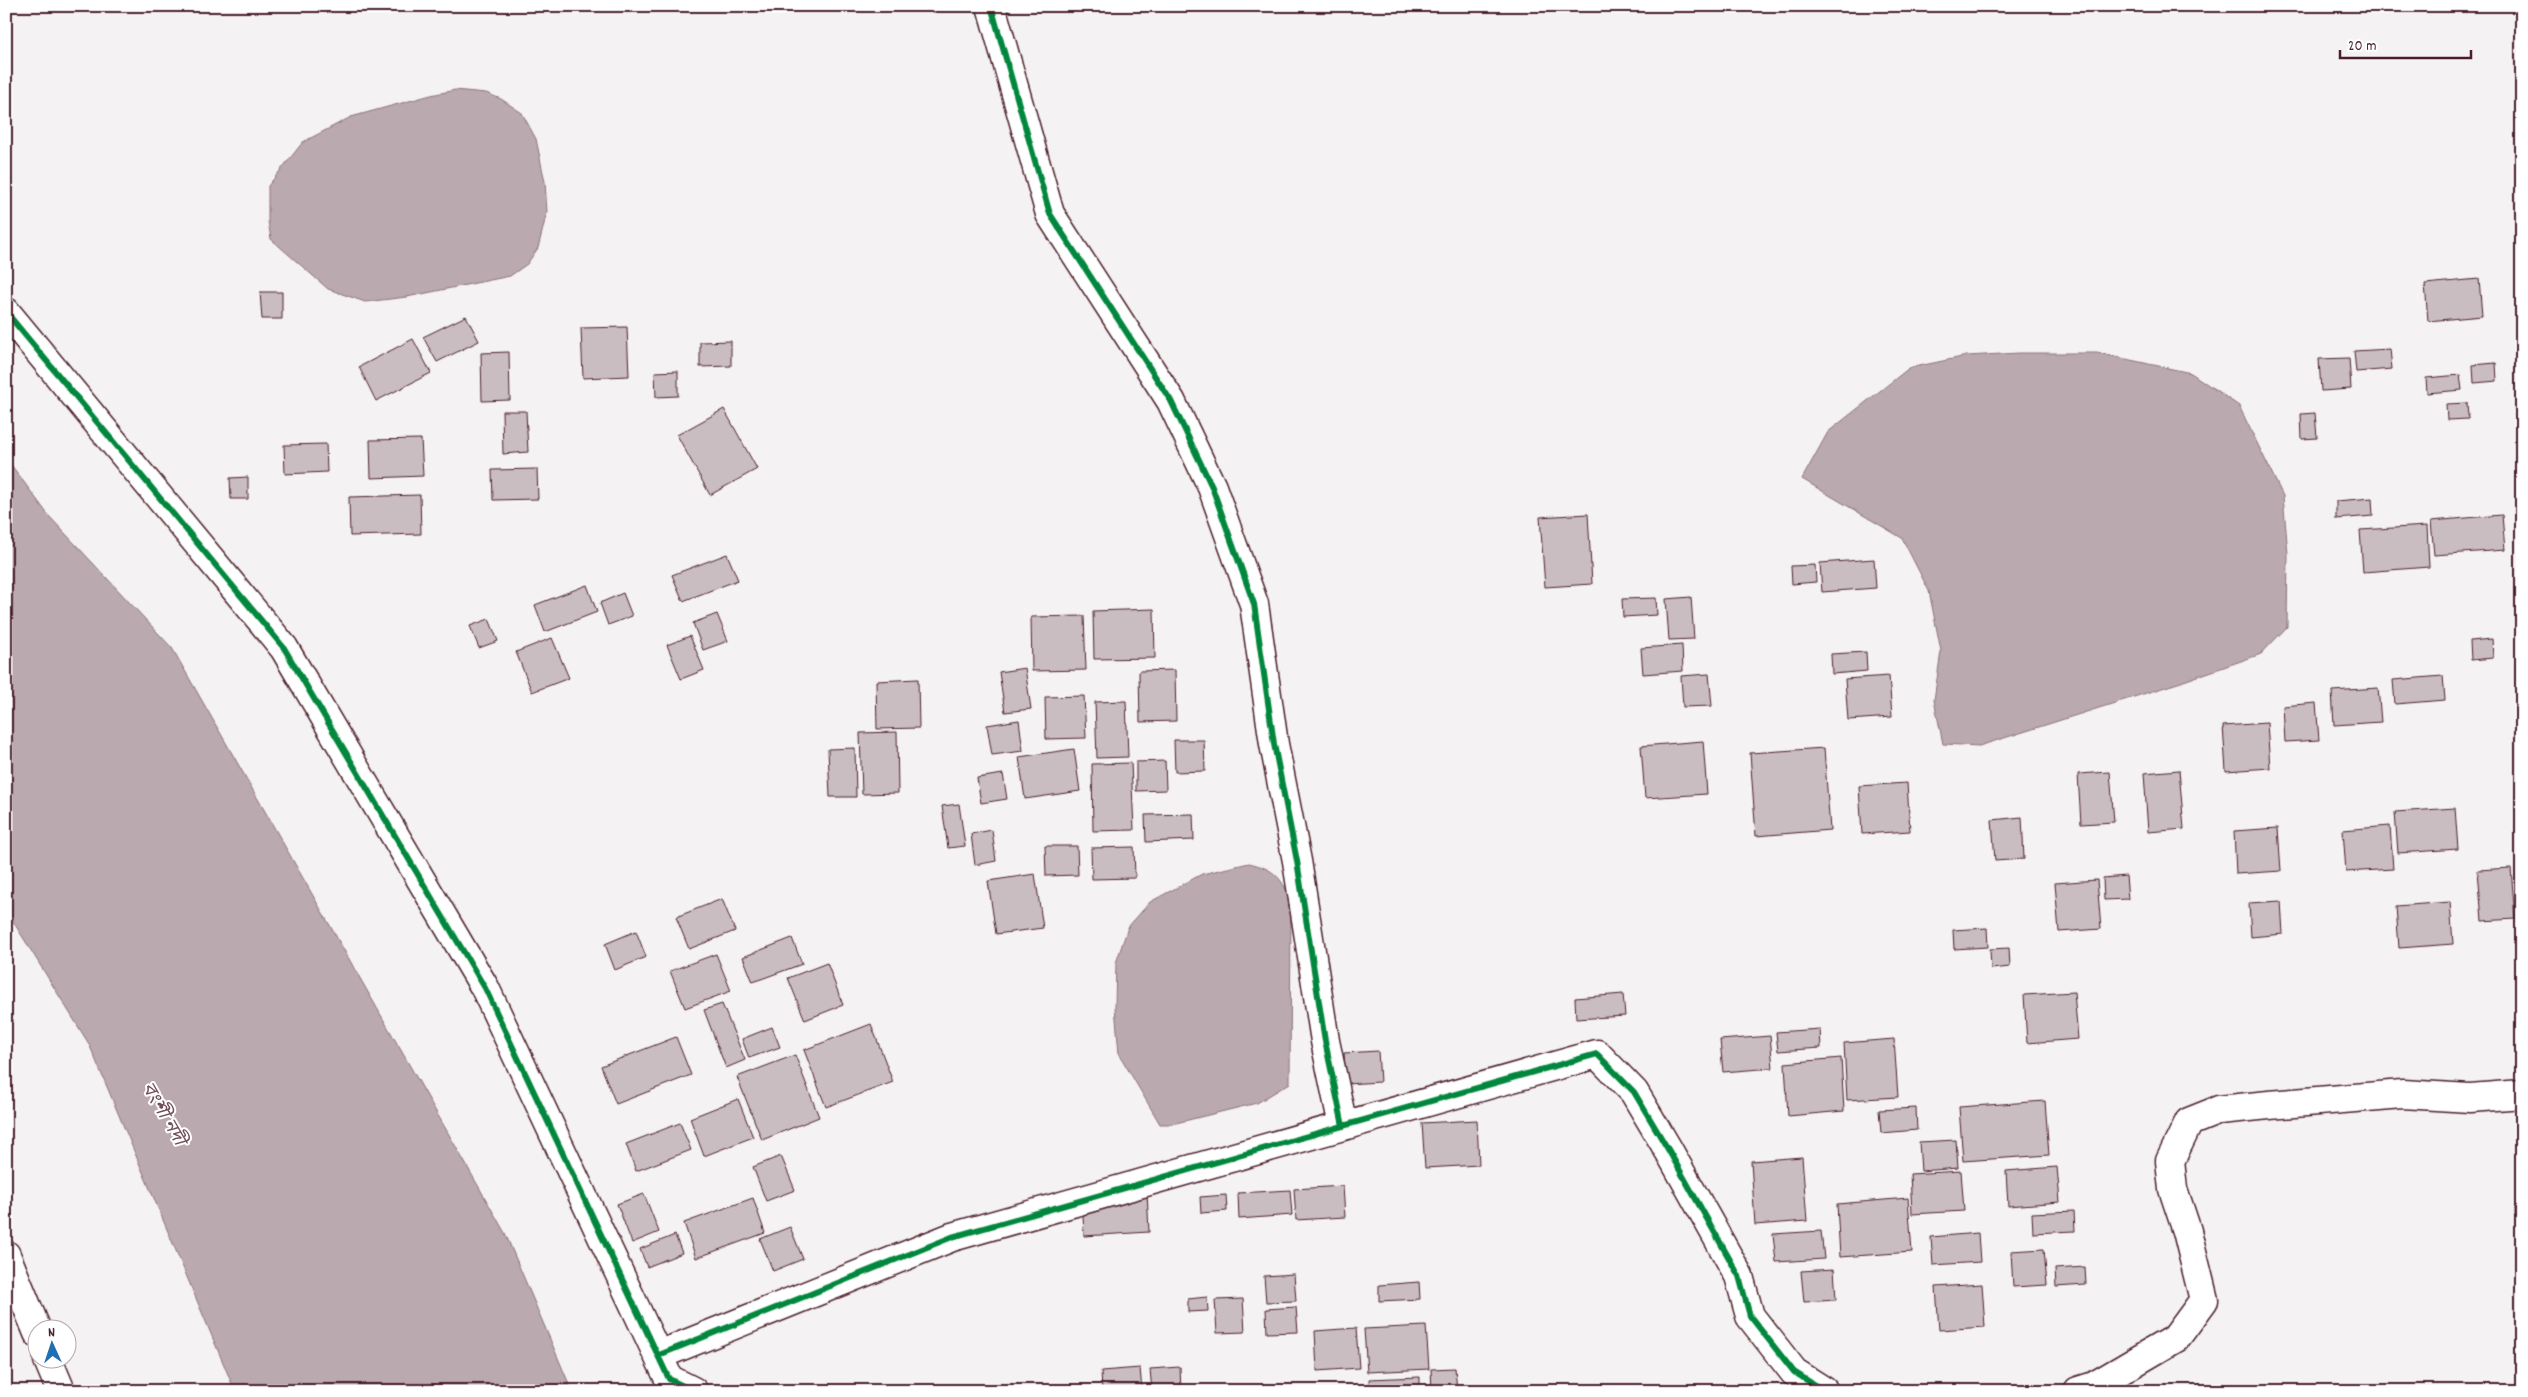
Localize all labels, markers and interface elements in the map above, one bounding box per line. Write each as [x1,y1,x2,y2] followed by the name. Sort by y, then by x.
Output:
[2340,28,2472,60] scale bar
[2348,36,2376,58] text: 20 m
[133,1078,194,1155] water label: বংশী নদী
[28,1320,78,1370] north arrow
[47,1323,55,1343] text: N

